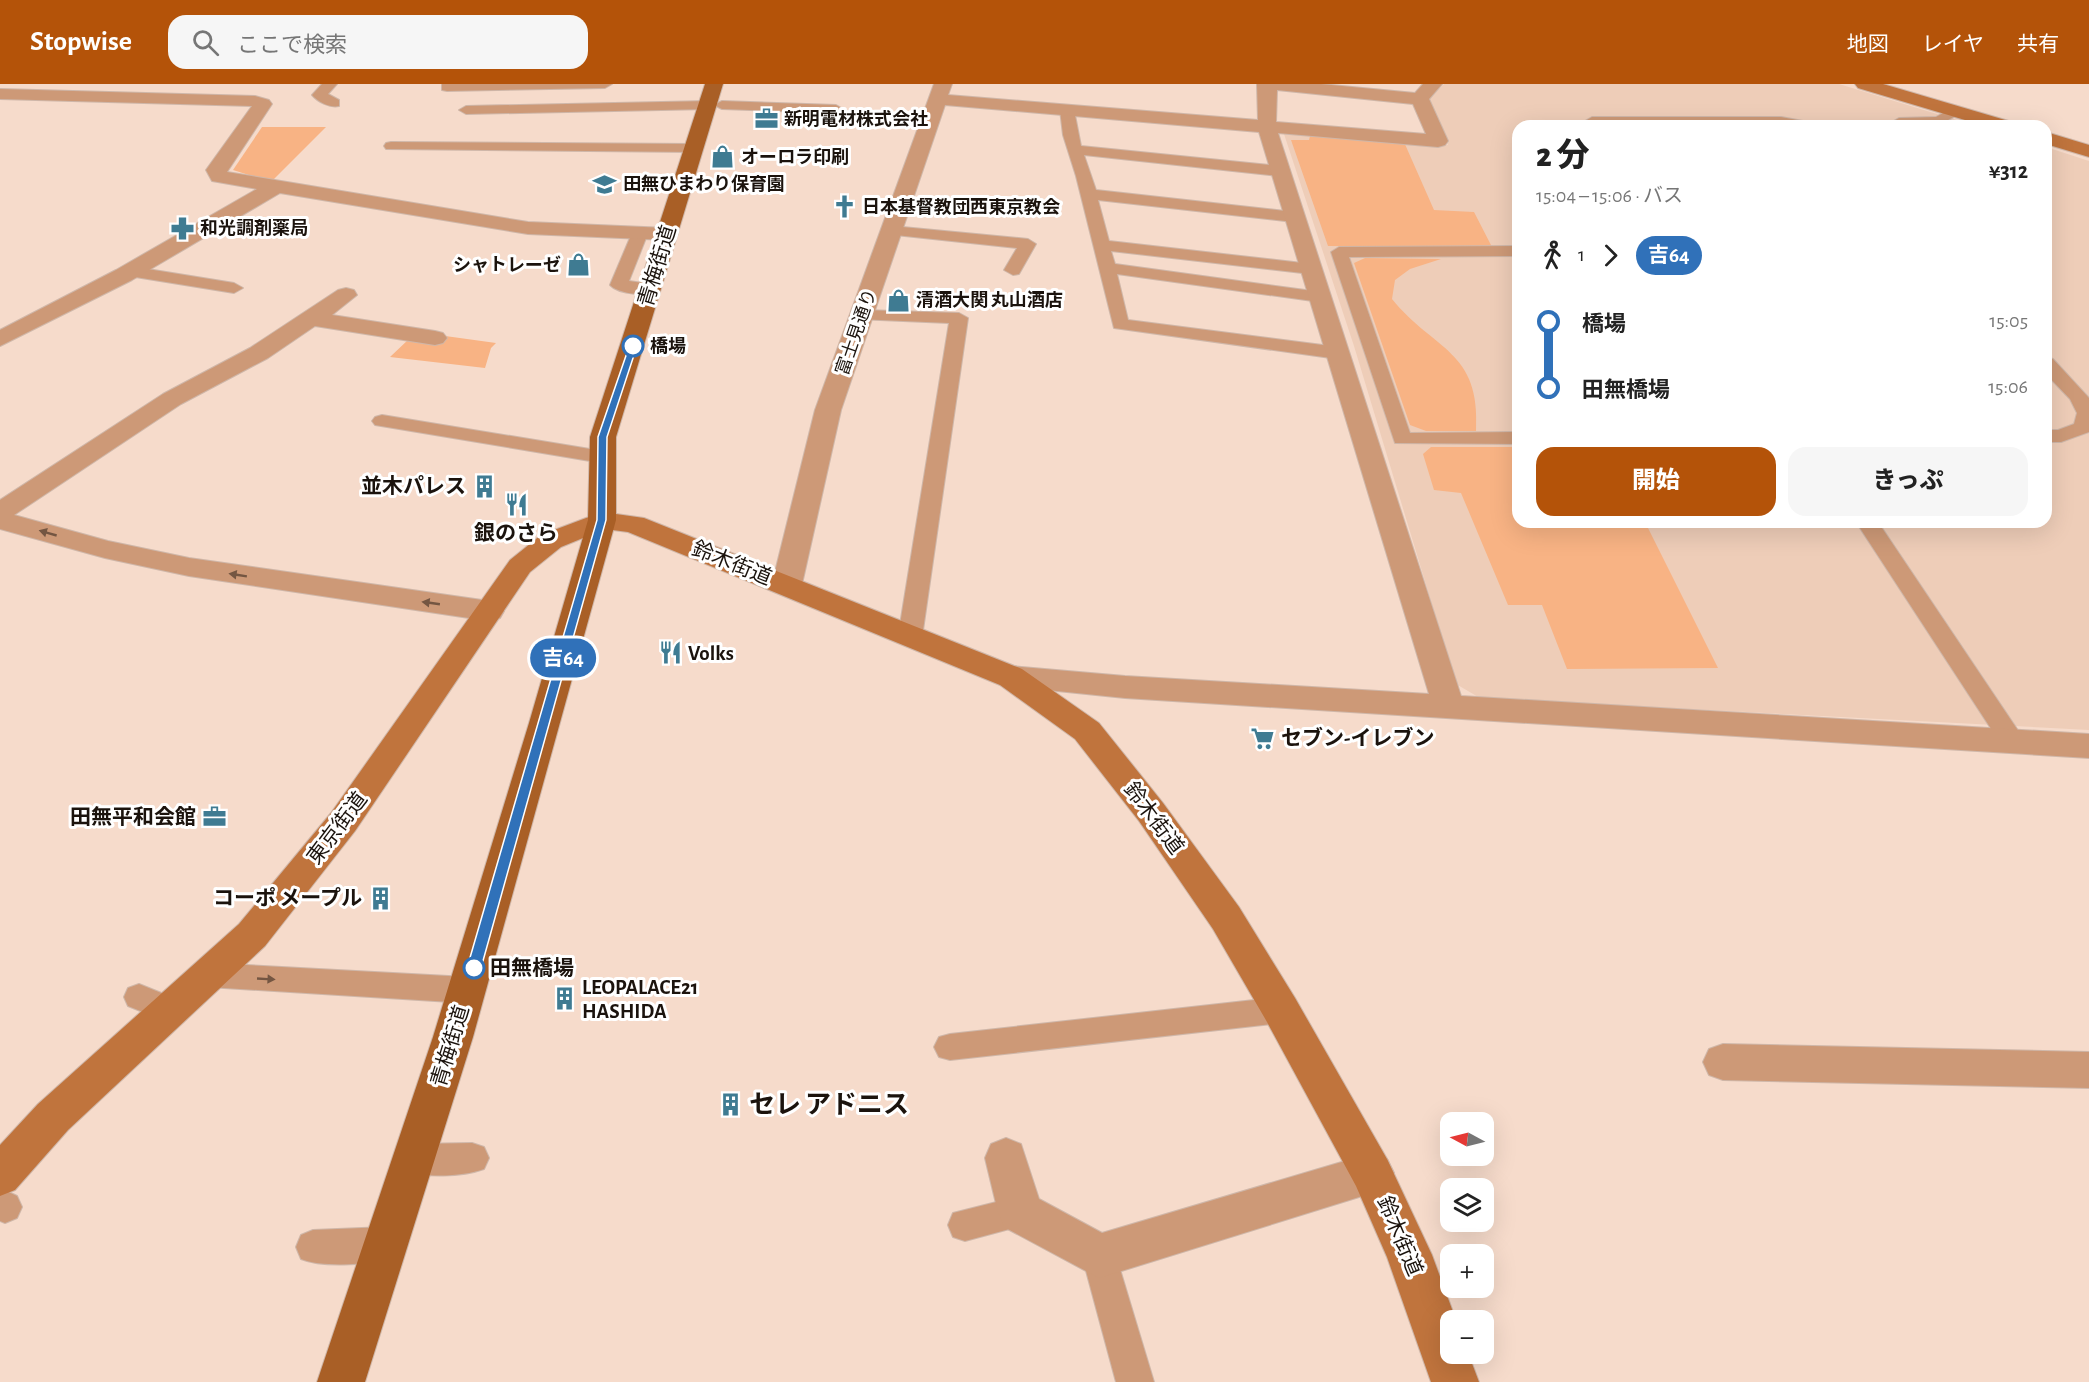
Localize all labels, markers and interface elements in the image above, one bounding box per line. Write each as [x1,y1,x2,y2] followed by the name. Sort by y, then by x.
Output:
[168,15,588,69] search box
[189,26,222,59] icon: search
[30,28,132,56] text: Stopwise
[237,34,347,56] text: ここで検索
[1847,34,1889,55] text: 地図
[1922,34,1984,55] text: レイヤ
[2017,34,2059,55] text: 共有
[753,106,779,132] office icon: 新明電材株式会社
[784,109,928,129] place label: 新明電材株式会社
[1536,140,1590,173] text: 2 分
[710,144,736,170] shop icon: オーロラ印刷
[741,147,849,167] place label: オーロラ印刷
[1989,160,2028,182] text: ¥312
[592,171,618,197] school or university icon: 田無ひまわり保育園
[623,174,785,194] place label: 田無ひまわり保育園
[1536,186,1683,206] text: 15:04 – 15:06 · バス
[831,194,857,220] church icon: 日本基督教団西東京教会
[862,197,1060,217] place label: 日本基督教団西東京教会
[169,215,195,241] pharmacy icon: 和光調剤薬局
[200,218,308,238] place label: 和光調剤薬局
[634,223,680,309] street label: 青梅街道
[1536,239,1569,272] icon: walk
[1594,239,1627,272] icon: forward
[1578,245,1585,265] text: 1
[1648,245,1690,266] text: 吉64
[566,252,592,278] shop icon: シャトレーゼ
[453,255,561,275] place label: シャトレーゼ
[833,287,880,378] street label: 富士見通り
[885,287,911,313] shop icon: 清酒大関 丸山酒店
[916,290,1063,310] place label: 清酒大関 丸山酒店
[1989,311,2028,331] text: 15:05
[1582,313,1626,335] text: 橋場
[622,335,644,357] marker: 橋場
[650,336,686,356] place label: 橋場
[1988,377,2028,397] text: 15:06
[1582,379,1670,401] text: 田無橋場
[1536,447,1776,516] button: 開始
[1788,447,2028,516] button: きっぷ
[471,473,497,499] building icon: 並木パレス
[361,475,466,497] place label: 並木パレス
[503,492,529,518] restaurant icon: 銀のさら
[474,522,558,544] place label: 銀のさら
[39,528,57,537] one-way arrow
[689,537,775,589] street label: 鈴木街道
[228,571,247,580] one-way arrow
[421,598,440,607] one-way arrow
[528,638,598,678] line badge: 吉64
[657,640,683,666] restaurant icon: Volks
[688,643,734,664] place label: Volks
[542,648,584,669] text: 吉64
[1250,725,1276,751] supermarket icon: セブン-イレブン
[1281,726,1434,749] place label: セブン-イレブン
[1120,778,1188,858] street label: 鈴木街道
[303,788,371,868] street label: 東京街道
[201,804,227,830] office icon: 田無平和会館
[70,806,196,828] place label: 田無平和会館
[367,885,393,911] building icon: コーポ メープル
[213,887,362,909] place label: コーポ メープル
[463,957,485,979] marker: 田無橋場
[490,957,574,979] place label: 田無橋場
[257,974,276,984] one-way arrow
[582,977,698,1022] place label: LEOPALACE21 HASHIDA
[551,986,577,1012] building icon: LEOPALACE21 HASHIDA
[427,1003,473,1089] street label: 青梅街道
[718,1091,744,1117] building icon: セレ アドニス
[749,1092,909,1118] place label: セレ アドニス
[1440,1112,1494,1166] north arrow
[1440,1112,1494,1364] map controls
[1440,1178,1494,1232] button: layers
[1373,1193,1427,1279] street label: 鈴木街道
[1440,1244,1494,1298] button: +
[1440,1310,1494,1364] button: −

